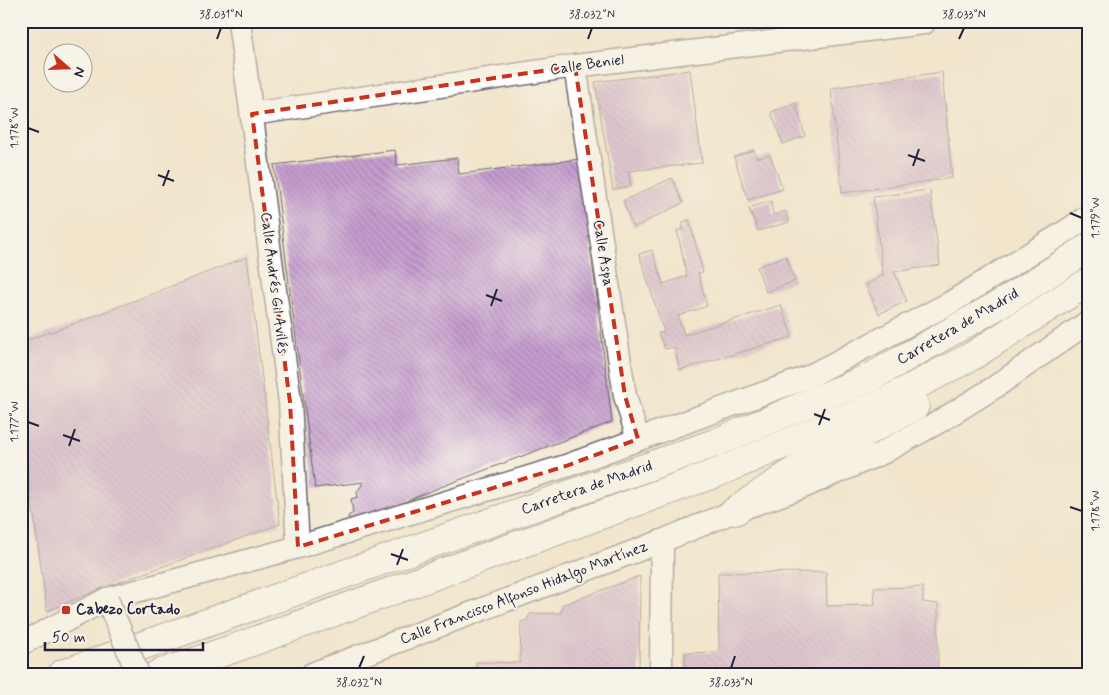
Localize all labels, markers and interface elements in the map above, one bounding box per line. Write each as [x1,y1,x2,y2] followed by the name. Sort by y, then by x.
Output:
[199,7,243,23] text: 38.031°N
[569,7,615,23] text: 38.032°N
[942,7,986,23] text: 38.033°N
[42,42,92,92] north arrow
[549,50,625,80] street label: Calle Beniel
[69,65,89,80] text: N
[7,107,23,149] text: 1.178°W
[1088,197,1104,238] text: 1.179°W
[255,211,293,355] street label: Calle Andrés Gil Avilés
[588,218,618,288] street label: Calle Aspa
[893,284,1023,370] street label: Carretera de Madrid
[7,401,23,443] text: 1.177°W
[519,456,655,520] street label: Carretera de Madrid
[1088,490,1104,532] text: 1.178°W
[397,536,651,651] street label: Calle Francisco Alfonso Hidalgo Martínez
[76,600,181,620] place label: Cabezo Cortado
[60,604,72,616] marker: Cabezo Cortado
[45,620,202,652] scale bar
[52,628,86,648] text: 50 m
[336,675,382,691] text: 38.032°N
[709,675,753,691] text: 38.033°N

